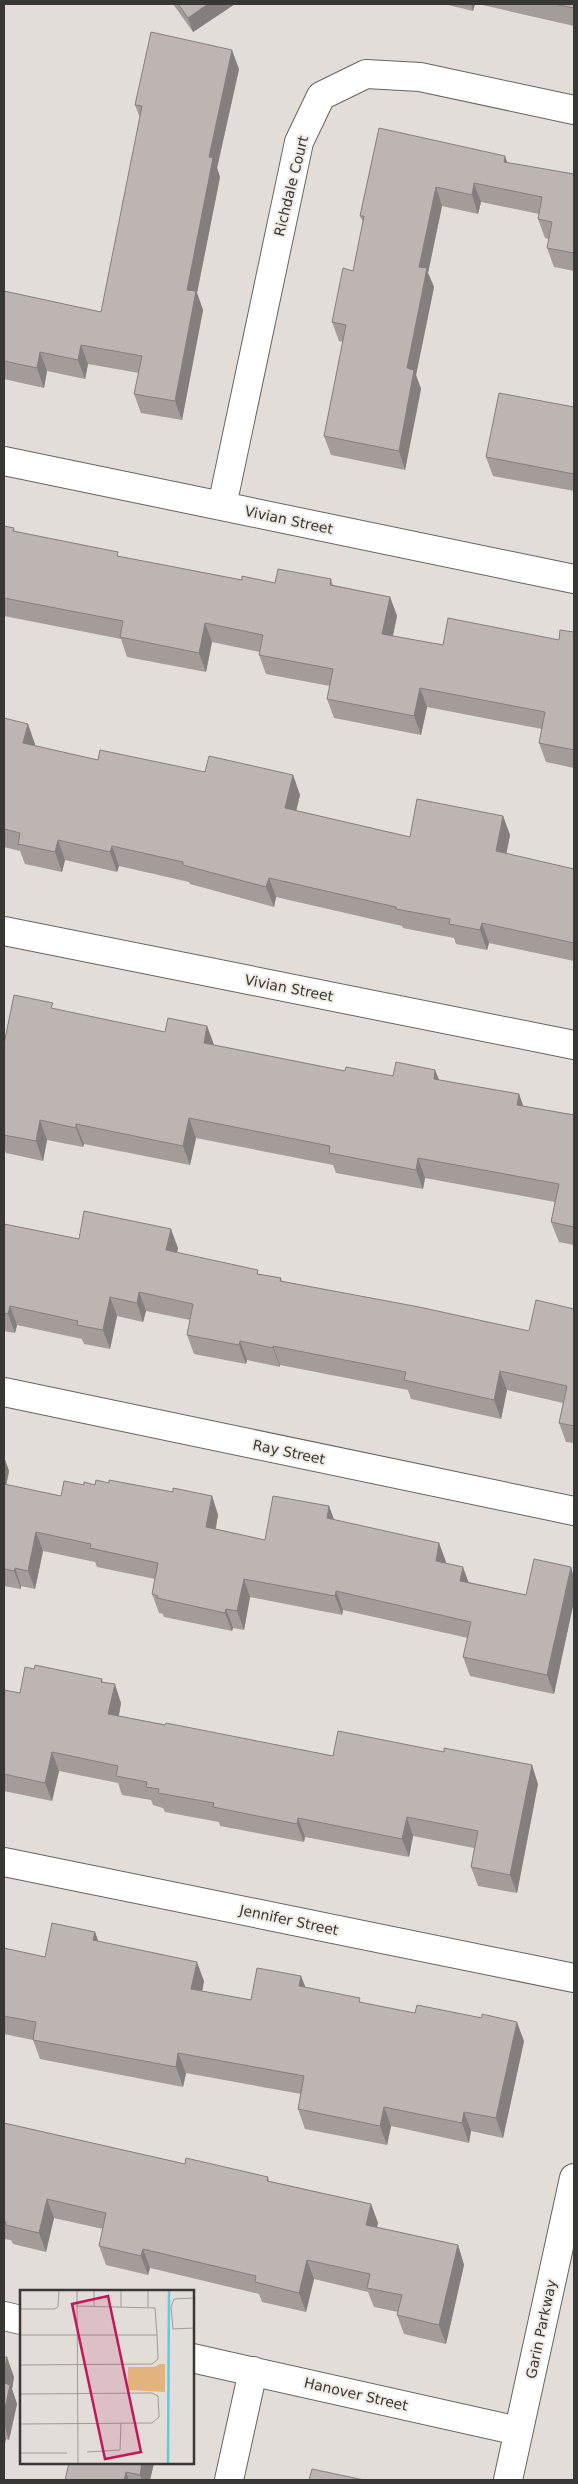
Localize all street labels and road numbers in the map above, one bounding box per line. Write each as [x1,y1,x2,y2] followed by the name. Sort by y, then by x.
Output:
[271,134,311,238] street label: Richdale Court
[243,503,335,537] street label: Vivian Street
[243,972,335,1005] street label: Vivian Street
[251,1437,327,1468] street label: Ray Street
[237,1902,340,1938] street label: Jennifer Street
[523,2278,559,2380] street label: Garin Parkway
[302,2374,410,2414] street label: Hanover Street

